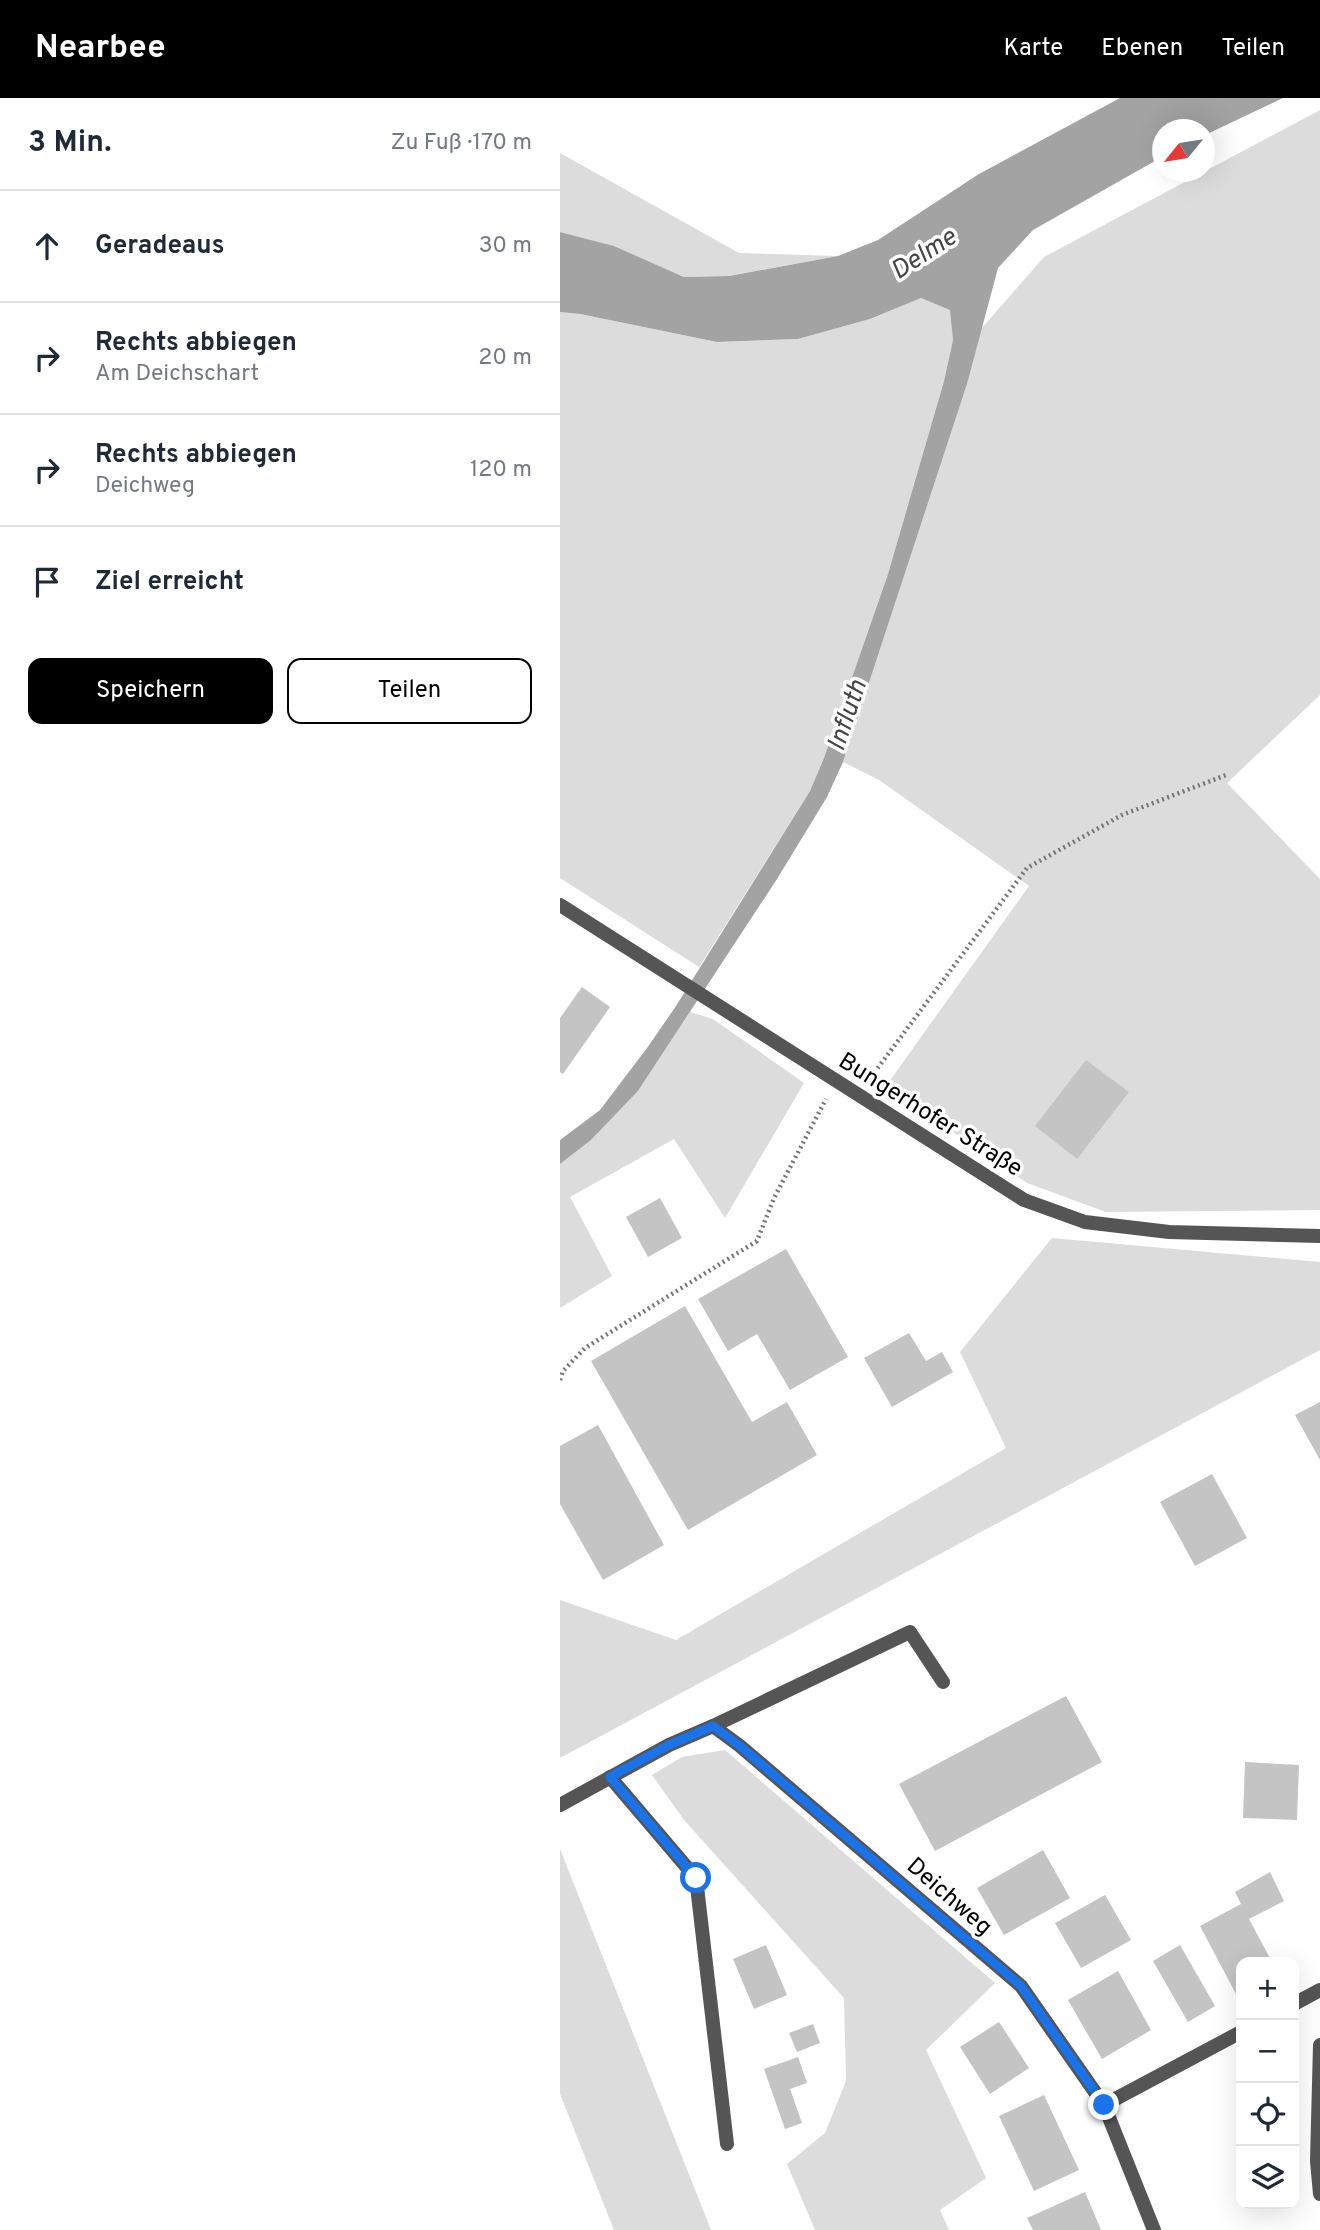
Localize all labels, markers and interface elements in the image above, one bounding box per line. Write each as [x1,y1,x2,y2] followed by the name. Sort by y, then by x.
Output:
[35,28,166,70] text: Nearbee
[1003,34,1063,64] text: Karte
[1101,34,1183,64] text: Ebenen
[1221,34,1285,64] text: Teilen
[1152,119,1215,182] north arrow
[28,125,112,162] text: 3 Min.
[391,129,532,158] text: Zu Fuß · 170 m
[885,221,964,288] water label: Delme
[28,227,66,265] icon: ahead
[95,230,224,263] text: Geradeaus
[479,232,532,261] text: 30 m
[95,327,297,360] text: Rechts abbiegen
[28,339,66,377] icon: right
[478,344,532,373] text: 20 m
[95,360,259,389] text: Am Deichschart
[95,439,297,472] text: Rechts abbiegen
[28,451,66,489] icon: right
[470,456,532,485] text: 120 m
[95,472,195,501] text: Deichweg
[28,563,66,601] icon: arrive
[95,566,244,599] text: Ziel erreicht
[28,658,273,724] button: Speichern
[287,658,532,724] button: Teilen
[821,676,876,756] water label: Influth
[832,1047,1028,1184] street label: Bungerhofer Straße
[900,1852,998,1943] street label: Deichweg
[680,1862,711,1893] route start
[1236,1957,1299,2209] map controls
[1236,1957,1299,2020] button: +
[1236,2020,1299,2083] button: −
[1236,2083,1299,2146] button: locate
[1088,2089,1119,2120] route end
[1236,2146,1299,2209] button: layers

